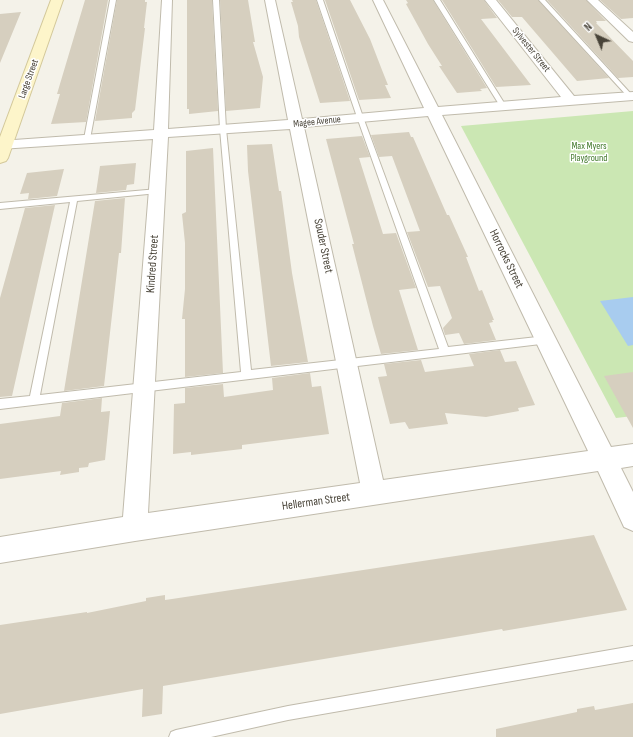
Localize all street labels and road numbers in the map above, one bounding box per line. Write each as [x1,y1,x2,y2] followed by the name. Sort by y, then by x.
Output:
[509,25,553,75] street label: Sylvester Street
[16,58,42,100] street label: Large Street
[293,114,341,130] street label: Magee Avenue
[310,217,336,275] street label: Souder Street
[486,227,526,291] street label: Horrocks Street
[144,234,162,294] street label: Kindred Street
[281,490,351,514] street label: Hellerman Street

